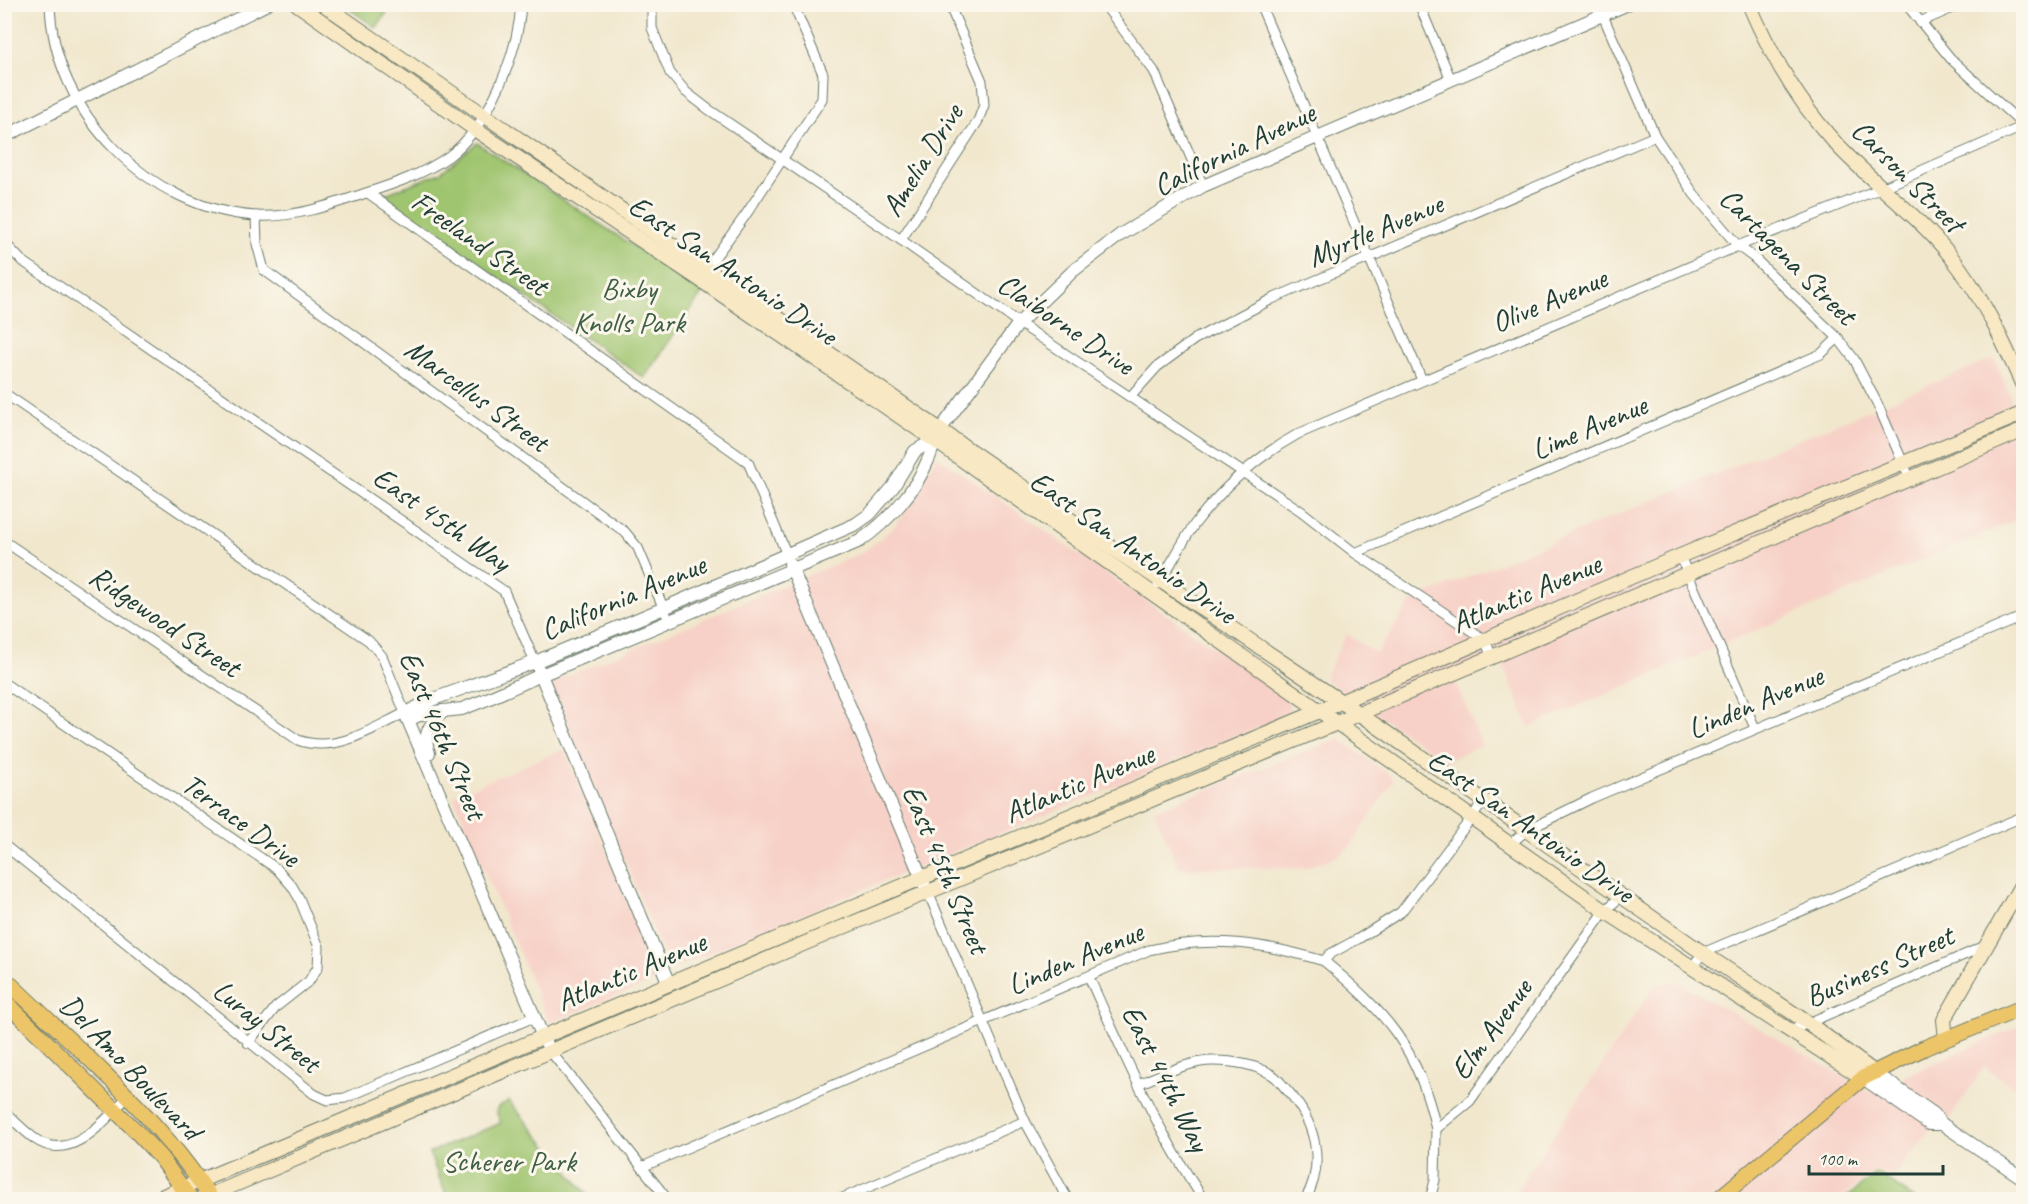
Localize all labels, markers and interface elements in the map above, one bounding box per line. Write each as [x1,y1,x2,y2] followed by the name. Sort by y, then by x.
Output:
[1147,92,1323,205] street label: California Avenue
[873,95,973,223] street label: Amelia Drive
[1843,111,1976,244] street label: Carson Street
[1711,179,1867,335] street label: Cartagena Street
[404,182,558,306] street label: Freeland Street
[1302,184,1451,276] street label: Myrtle Avenue
[622,186,846,355] street label: East San Antonio Drive
[1485,258,1615,341] street label: Olive Avenue
[991,264,1143,385] street label: Claiborne Drive
[573,269,687,341] park label: Bixby Knolls Park
[397,330,559,462] street label: Marcellus Street
[1526,385,1654,468] street label: Lime Avenue
[366,458,520,582] street label: East 45th Way
[1022,462,1245,634] street label: East San Antonio Drive
[535,544,713,649] street label: California Avenue
[1445,544,1609,642] street label: Atlantic Avenue
[82,556,250,687] street label: Ridgewood Street
[391,645,497,828] street label: East 46th Street
[1682,656,1831,748] street label: Linden Avenue
[998,734,1162,832] street label: Atlantic Avenue
[1420,741,1643,913] street label: East San Antonio Drive
[175,765,309,877] street label: Terrace Drive
[894,779,1000,962] street label: East 45th Street
[1002,912,1151,1004] street label: Linden Avenue
[1799,915,1962,1016] street label: Business Street
[550,922,714,1020] street label: Atlantic Avenue
[1442,969,1542,1087] street label: Elm Avenue
[205,971,331,1083] street label: Luray Street
[52,986,213,1151] street label: Del Amo Boulevard
[1113,998,1220,1160] street label: East 44th Way
[1809,1138,1942,1176] scale bar
[442,1142,578,1180] park label: Scherer Park
[1818,1148,1859,1170] text: 100 m

